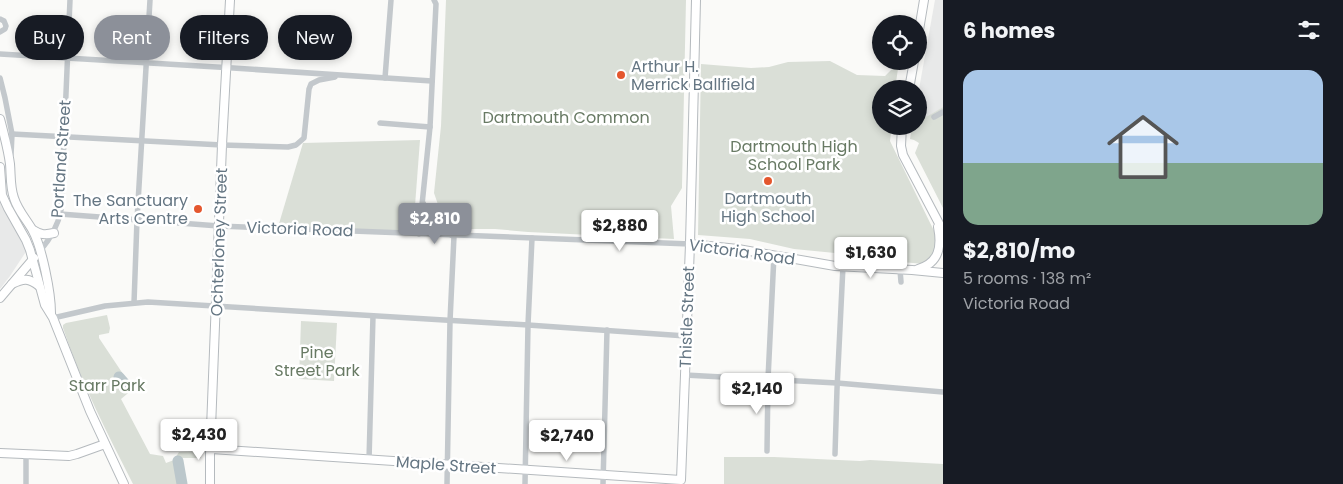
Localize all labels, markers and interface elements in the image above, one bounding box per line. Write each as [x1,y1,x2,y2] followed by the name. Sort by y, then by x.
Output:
[15,15,84,60] chip: Buy
[94,15,170,60] chip: Rent
[180,15,268,60] chip: Filters
[278,15,352,60] chip: New
[872,15,927,135] map controls
[872,15,927,70] button: locate
[963,16,1055,45] text: 6 homes
[1295,16,1323,44] icon: filters
[631,55,755,96] place label: Arthur H. Merrick Ballfield
[615,69,627,81] marker: Arthur H. Merrick Ballfield
[872,80,927,135] button: layers
[45,99,77,219] street label: Portland Street
[1098,102,1188,192] icon: home
[482,106,650,129] park label: Dartmouth Common
[730,135,858,176] park label: Dartmouth High School Park
[205,167,233,317] street label: Ochterloney Street
[762,175,774,187] marker: Dartmouth High School
[721,187,815,228] place label: Dartmouth High School
[73,189,188,230] place label: The Sanctuary Arts Centre
[394,202,476,245] pin: $2,810
[192,203,204,215] marker: The Sanctuary Arts Centre
[409,207,461,230] text: $2,810
[579,210,661,252] pin: $2,880
[592,214,648,237] text: $2,880
[246,216,354,242] street label: Victoria Road
[687,233,797,271] street label: Victoria Road
[830,236,912,279] pin: $1,630
[963,236,1075,265] text: $2,810/mo
[845,241,897,264] text: $1,630
[674,265,700,368] street label: Thistle Street
[963,267,1091,290] text: 5 rooms · 138 m²
[963,292,1070,315] text: Victoria Road
[274,341,360,382] park label: Pine Street Park
[716,372,798,415] pin: $2,140
[69,374,146,397] park label: Starr Park
[731,377,783,400] text: $2,140
[158,418,240,461] pin: $2,430
[526,420,608,462] pin: $2,740
[171,423,227,446] text: $2,430
[540,424,594,447] text: $2,740
[395,450,497,480] street label: Maple Street

